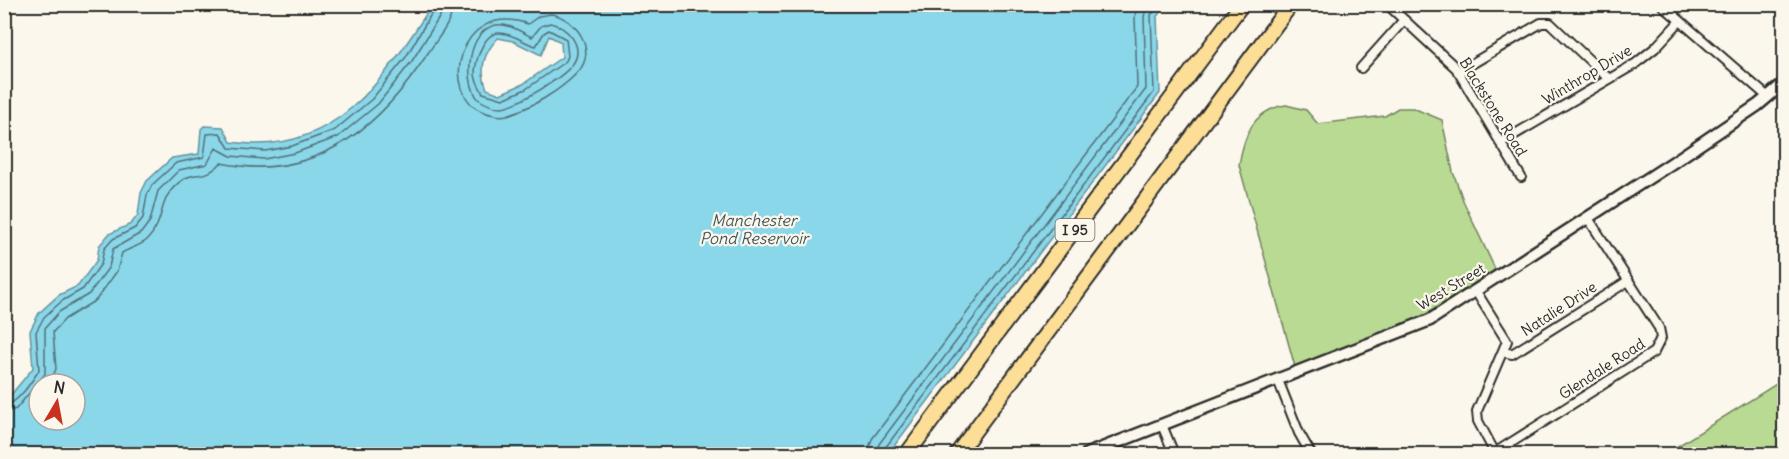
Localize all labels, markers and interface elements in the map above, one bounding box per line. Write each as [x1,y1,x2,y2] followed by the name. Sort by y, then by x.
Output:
[1538,40,1635,109] street label: Winthrop Drive
[1455,54,1531,160] street label: Blackstone Road
[700,210,811,248] water label: Manchester Pond Reservoir
[1056,219,1094,241] road number: I 95
[1413,259,1488,314] street label: West Street
[1517,277,1600,340] street label: Natalie Drive
[1555,334,1648,403] street label: Glendale Road
[27,372,87,432] north arrow
[52,376,67,398] text: N

